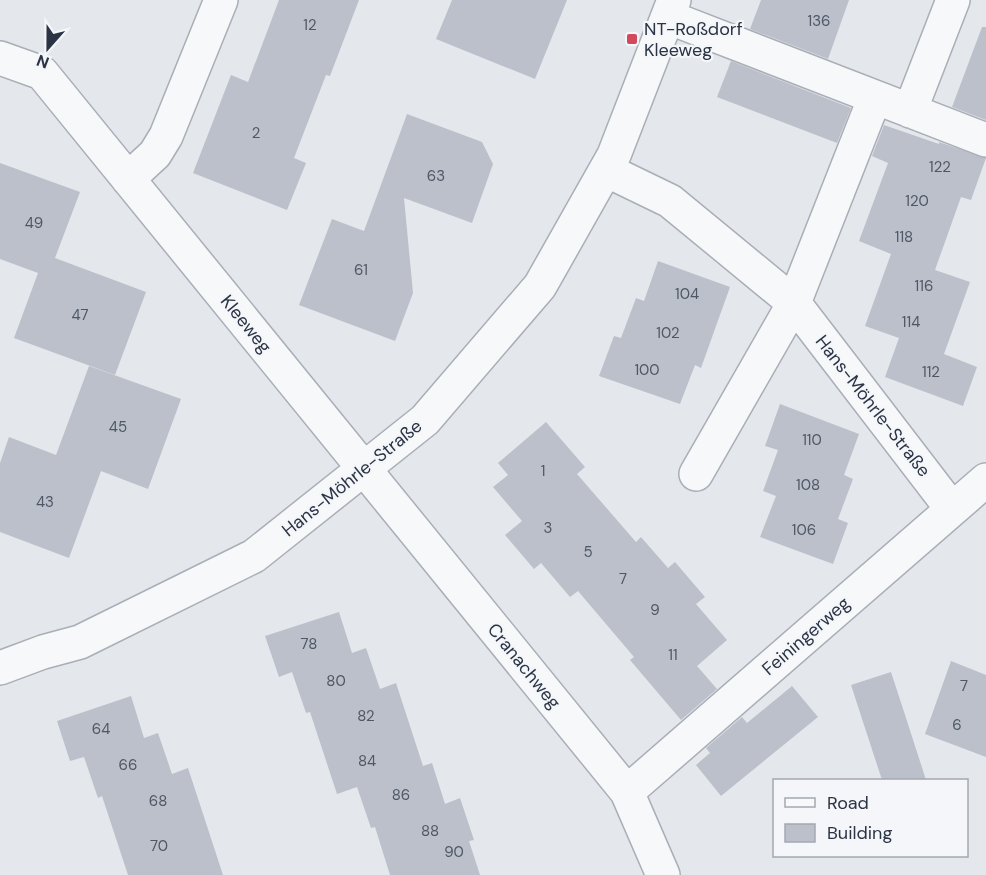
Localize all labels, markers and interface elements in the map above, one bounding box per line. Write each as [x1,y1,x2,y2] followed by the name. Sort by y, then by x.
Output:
[808,11,830,31] house number: 136
[303,15,317,35] house number: 12
[644,17,743,62] place label: NT-Roßdorf Kleeweg
[18,18,78,78] north arrow
[625,32,639,46] marker: NT-Roßdorf Kleeweg
[34,50,52,73] text: N
[252,123,260,143] house number: 2
[929,157,951,177] house number: 122
[427,166,445,186] house number: 63
[905,191,929,211] house number: 120
[25,213,43,233] house number: 49
[895,227,913,247] house number: 118
[354,260,368,280] house number: 61
[915,276,933,296] house number: 116
[675,284,699,304] house number: 104
[215,290,277,358] street label: Kleeweg
[71,305,89,325] house number: 47
[902,312,920,332] house number: 114
[656,323,680,343] house number: 102
[810,330,936,482] street label: Hans-Möhrle-Straße
[634,360,660,380] house number: 100
[922,362,940,382] house number: 112
[277,414,427,542] street label: Hans-Möhrle-Straße
[109,417,127,437] house number: 45
[802,430,822,450] house number: 110
[541,461,545,481] house number: 1
[796,475,820,495] house number: 108
[36,492,54,512] house number: 43
[544,518,552,538] house number: 3
[792,520,816,540] house number: 106
[583,542,593,562] house number: 5
[619,569,627,589] house number: 7
[757,591,855,681] street label: Feiningerweg
[650,600,660,620] house number: 9
[482,618,566,714] street label: Cranachweg
[301,634,317,654] house number: 78
[668,645,678,665] house number: 11
[326,671,346,691] house number: 80
[960,676,968,696] house number: 7
[357,706,375,726] house number: 82
[952,715,962,735] house number: 6
[92,719,110,739] house number: 64
[358,751,376,771] house number: 84
[119,755,137,775] house number: 66
[773,779,968,857] legend
[392,785,410,805] house number: 86
[149,791,167,811] house number: 68
[827,791,869,815] text: Road
[421,821,439,841] house number: 88
[827,821,892,845] text: Building
[150,836,168,856] house number: 70
[444,842,464,862] house number: 90

